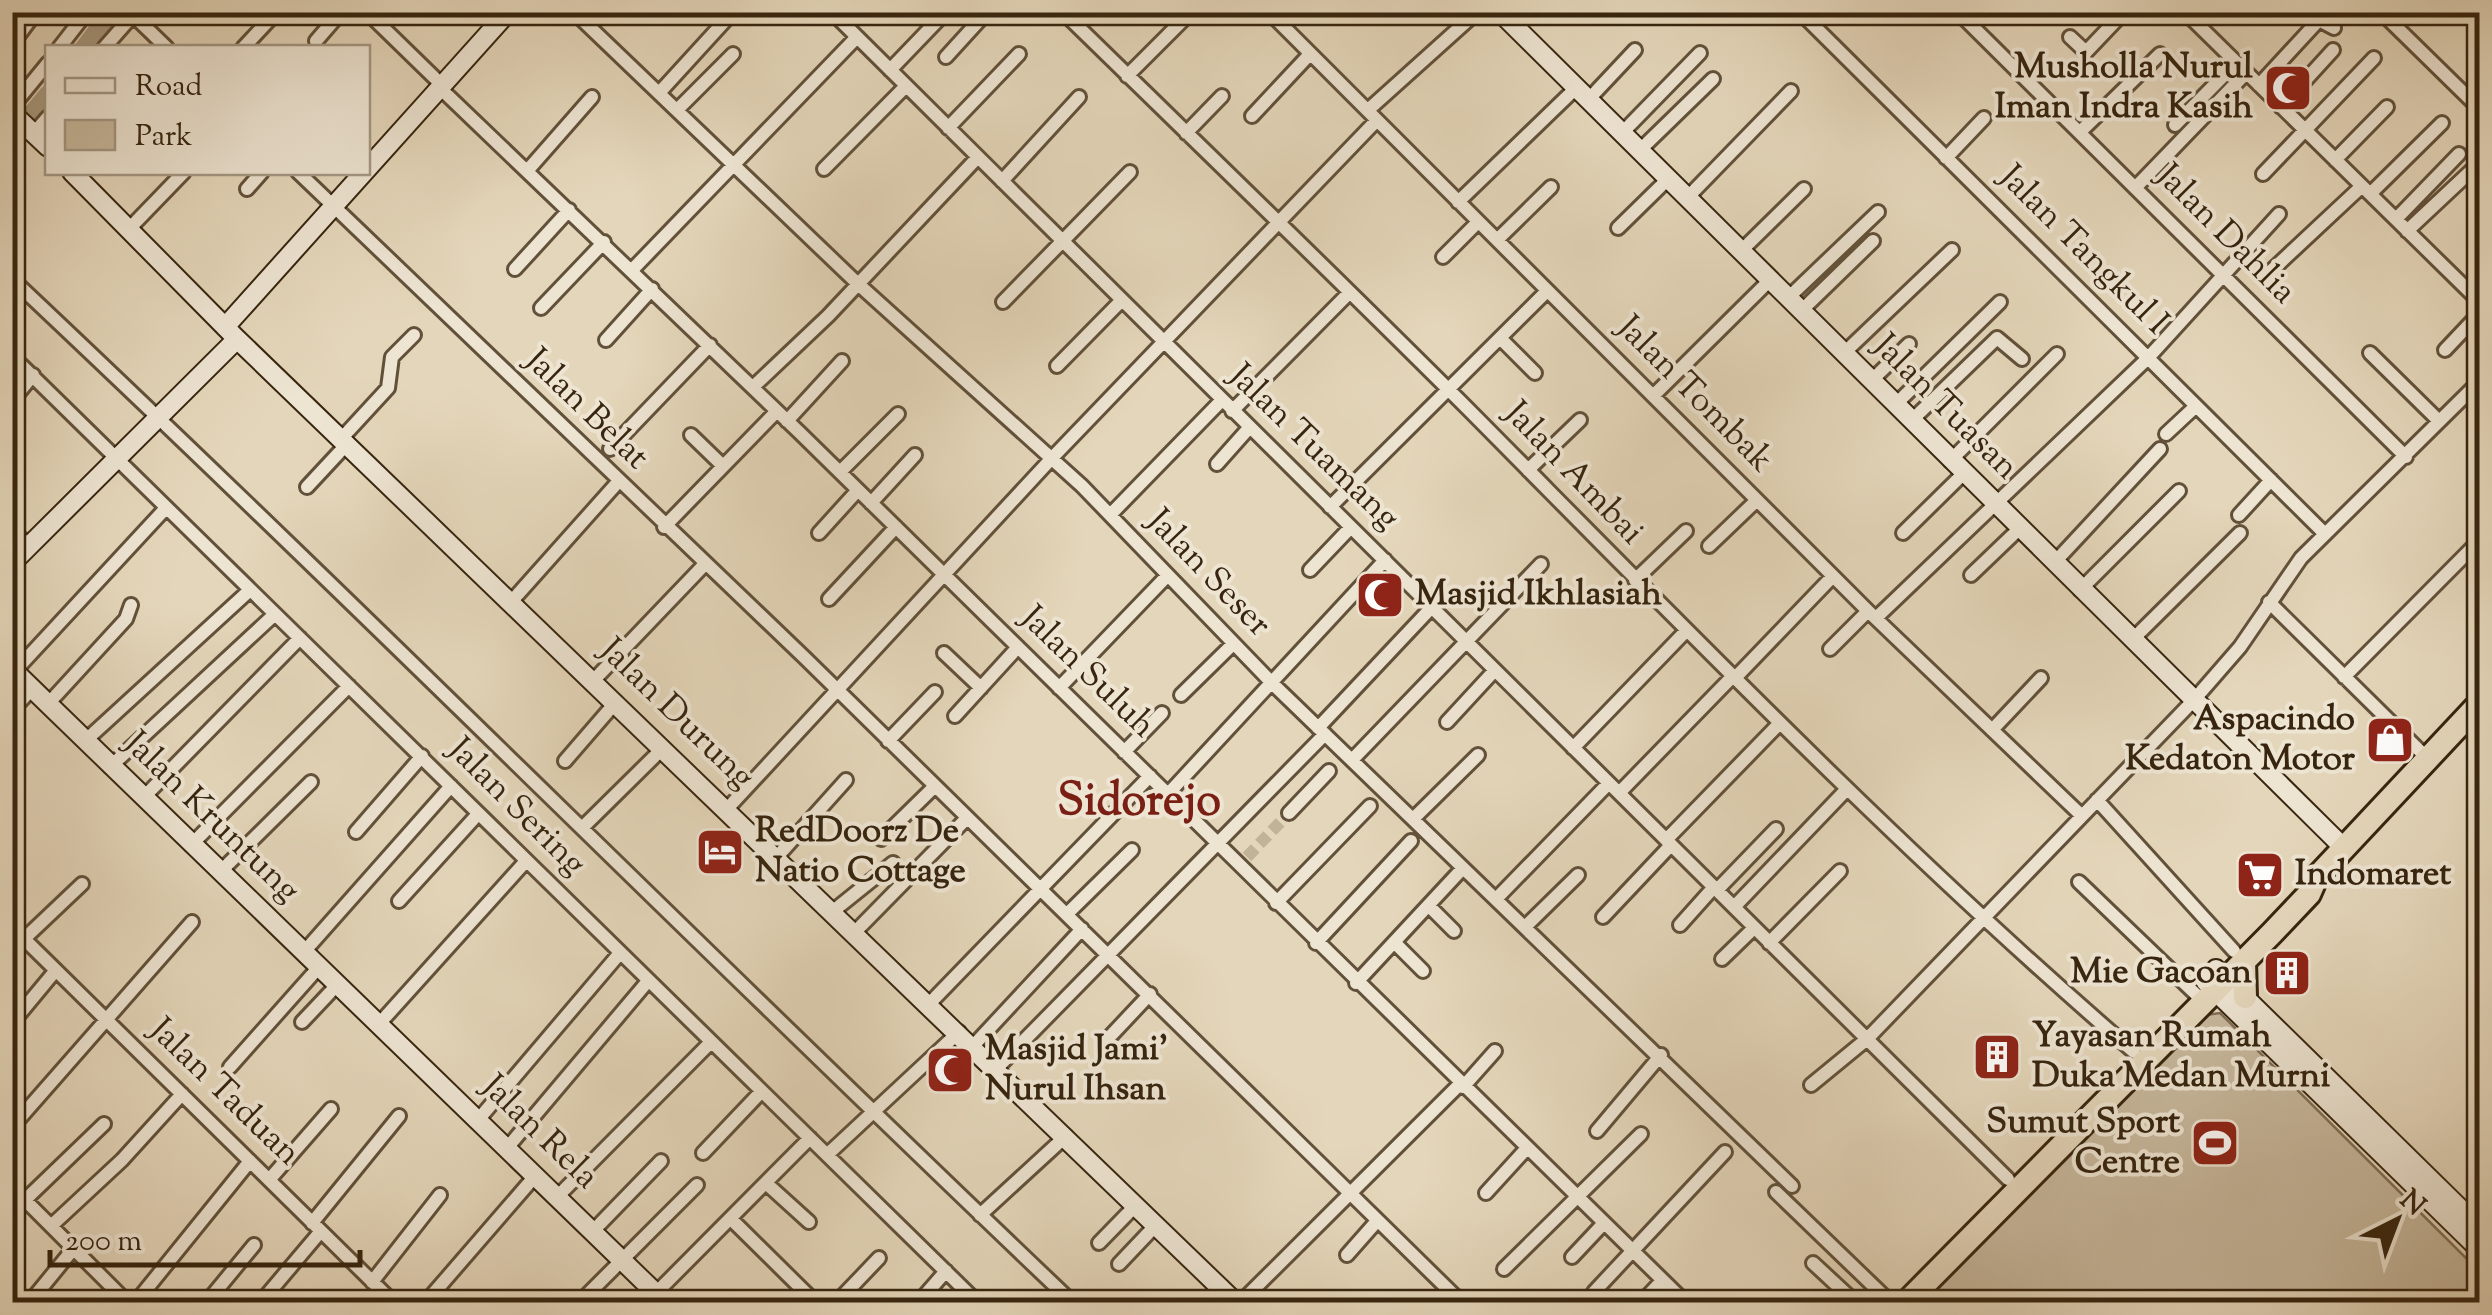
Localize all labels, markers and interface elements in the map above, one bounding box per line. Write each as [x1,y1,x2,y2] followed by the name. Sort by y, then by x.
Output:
[1995,43,2253,134] place label: Musholla Nurul Iman Indra Kasih
[45,45,370,175] legend
[2262,62,2314,114] mosque icon: Musholla Nurul Iman Indra Kasih
[135,66,202,109] text: Road
[135,116,192,159] text: Park
[2142,152,2307,317] street label: Jalan Dahlia
[1985,153,2180,348] street label: Jalan Tangkul I
[1602,303,1784,485] street label: Jalan Tombak
[1859,322,2030,493] street label: Jalan Tuasan
[511,336,660,483] street label: Jalan Belat
[1214,352,1410,543] street label: Jalan Tuamang
[1490,389,1655,557] street label: Jalan Ambai
[1132,497,1282,650] street label: Jalan Seser
[1354,569,1406,621] mosque icon: Masjid Ikhlasiah
[1415,570,1662,621] place label: Masjid Ikhlasiah
[1006,594,1166,751] street label: Jalan Suluh
[585,626,765,802] street label: Jalan Durung
[2125,695,2356,786] place label: Aspacindo Kedaton Motor
[2364,714,2416,766] shop icon: Aspacindo Kedaton Motor
[110,719,311,916] street label: Jalan Kruntung
[434,726,597,889] street label: Jalan Sering
[1057,771,1221,836] district label: Sidorejo
[755,807,966,898] place label: RedDoorz De Natio Cottage
[694,826,746,878] hotel icon: RedDoorz De Natio Cottage
[2234,849,2286,901] supermarket icon: Indomaret
[2295,850,2451,901] place label: Indomaret
[2261,947,2313,999] building icon: Mie Gacoan
[2070,948,2252,999] place label: Mie Gacoan
[135,1006,311,1179] street label: Jalan Taduan
[2032,1012,2330,1103] place label: Yayasan Rumah Duka Medan Murni
[985,1025,1168,1116] place label: Masjid Jami' Nurul Ihsan
[1971,1031,2023,1083] building icon: Yayasan Rumah Duka Medan Murni
[924,1044,976,1096] mosque icon: Masjid Jami' Nurul Ihsan
[467,1062,609,1202] street label: Jalan Rela
[1986,1098,2180,1189] place label: Sumut Sport Centre
[2189,1117,2241,1169] sports icon: Sumut Sport Centre
[2347,1170,2447,1270] north arrow
[2390,1181,2433,1226] text: N
[50,1205,360,1267] scale bar
[65,1221,142,1264] text: 200 m

